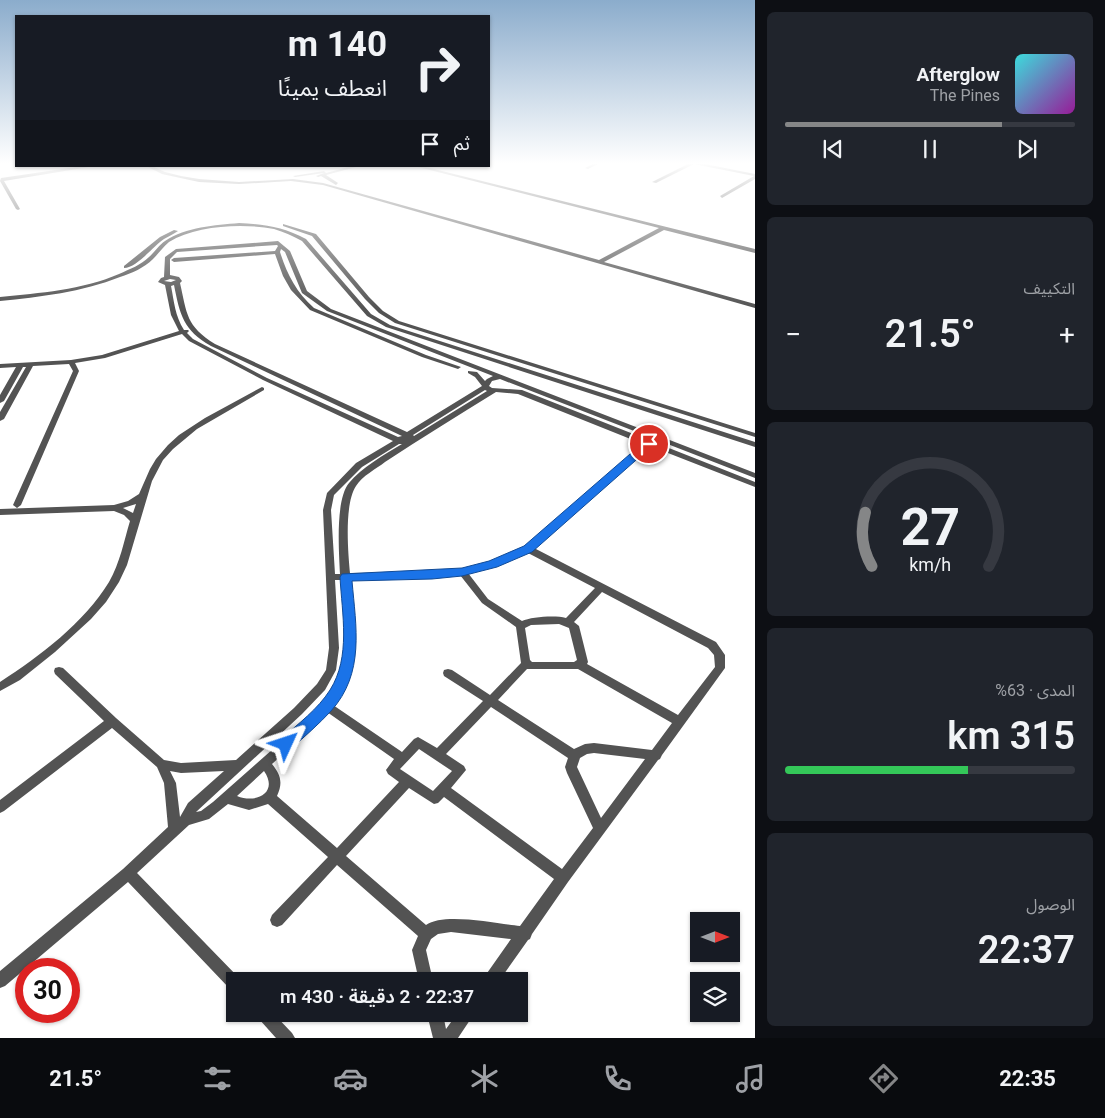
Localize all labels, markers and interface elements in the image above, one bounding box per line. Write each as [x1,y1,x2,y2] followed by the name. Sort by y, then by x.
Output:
[288,24,387,65] text: 140 m
[405,35,470,100] icon: right
[916,63,1000,86] text: Afterglow
[278,76,387,101] text: انعطف يمينًا
[930,86,1000,105] text: The Pines
[416,130,444,158] icon: arrive
[454,132,470,155] text: ثم
[819,135,847,163] icon: previous
[916,135,944,163] icon: pause
[1013,135,1041,163] icon: next
[1023,279,1075,298] text: التكييف
[885,312,975,356] text: 21.5°
[785,318,801,351] text: −
[1059,318,1075,351] text: +
[628,423,670,465] pin
[635,430,663,458] icon: arrive
[900,497,960,558] text: 27
[909,554,951,575] text: km/h
[995,681,1075,700] text: المدى · 63%
[947,714,1075,758] text: 315 km
[259,717,311,769] position arrow
[1026,895,1075,914] text: الوصول
[690,912,740,962] north arrow
[690,912,740,1022] map controls
[978,928,1075,972] text: 22:37
[15,958,80,1023] speed limit sign: 30
[690,972,740,1022] button: layers
[280,985,474,1008] text: 22:37 · 2 دقيقة · 430 m
[200,1061,235,1096] icon: filters
[333,1061,368,1096] icon: car
[467,1061,502,1096] icon: climate
[600,1061,635,1096] icon: phone
[733,1061,768,1096] icon: music
[866,1061,901,1096] icon: directions
[49,1066,102,1091] text: 21.5°
[999,1066,1056,1091] text: 22:35

